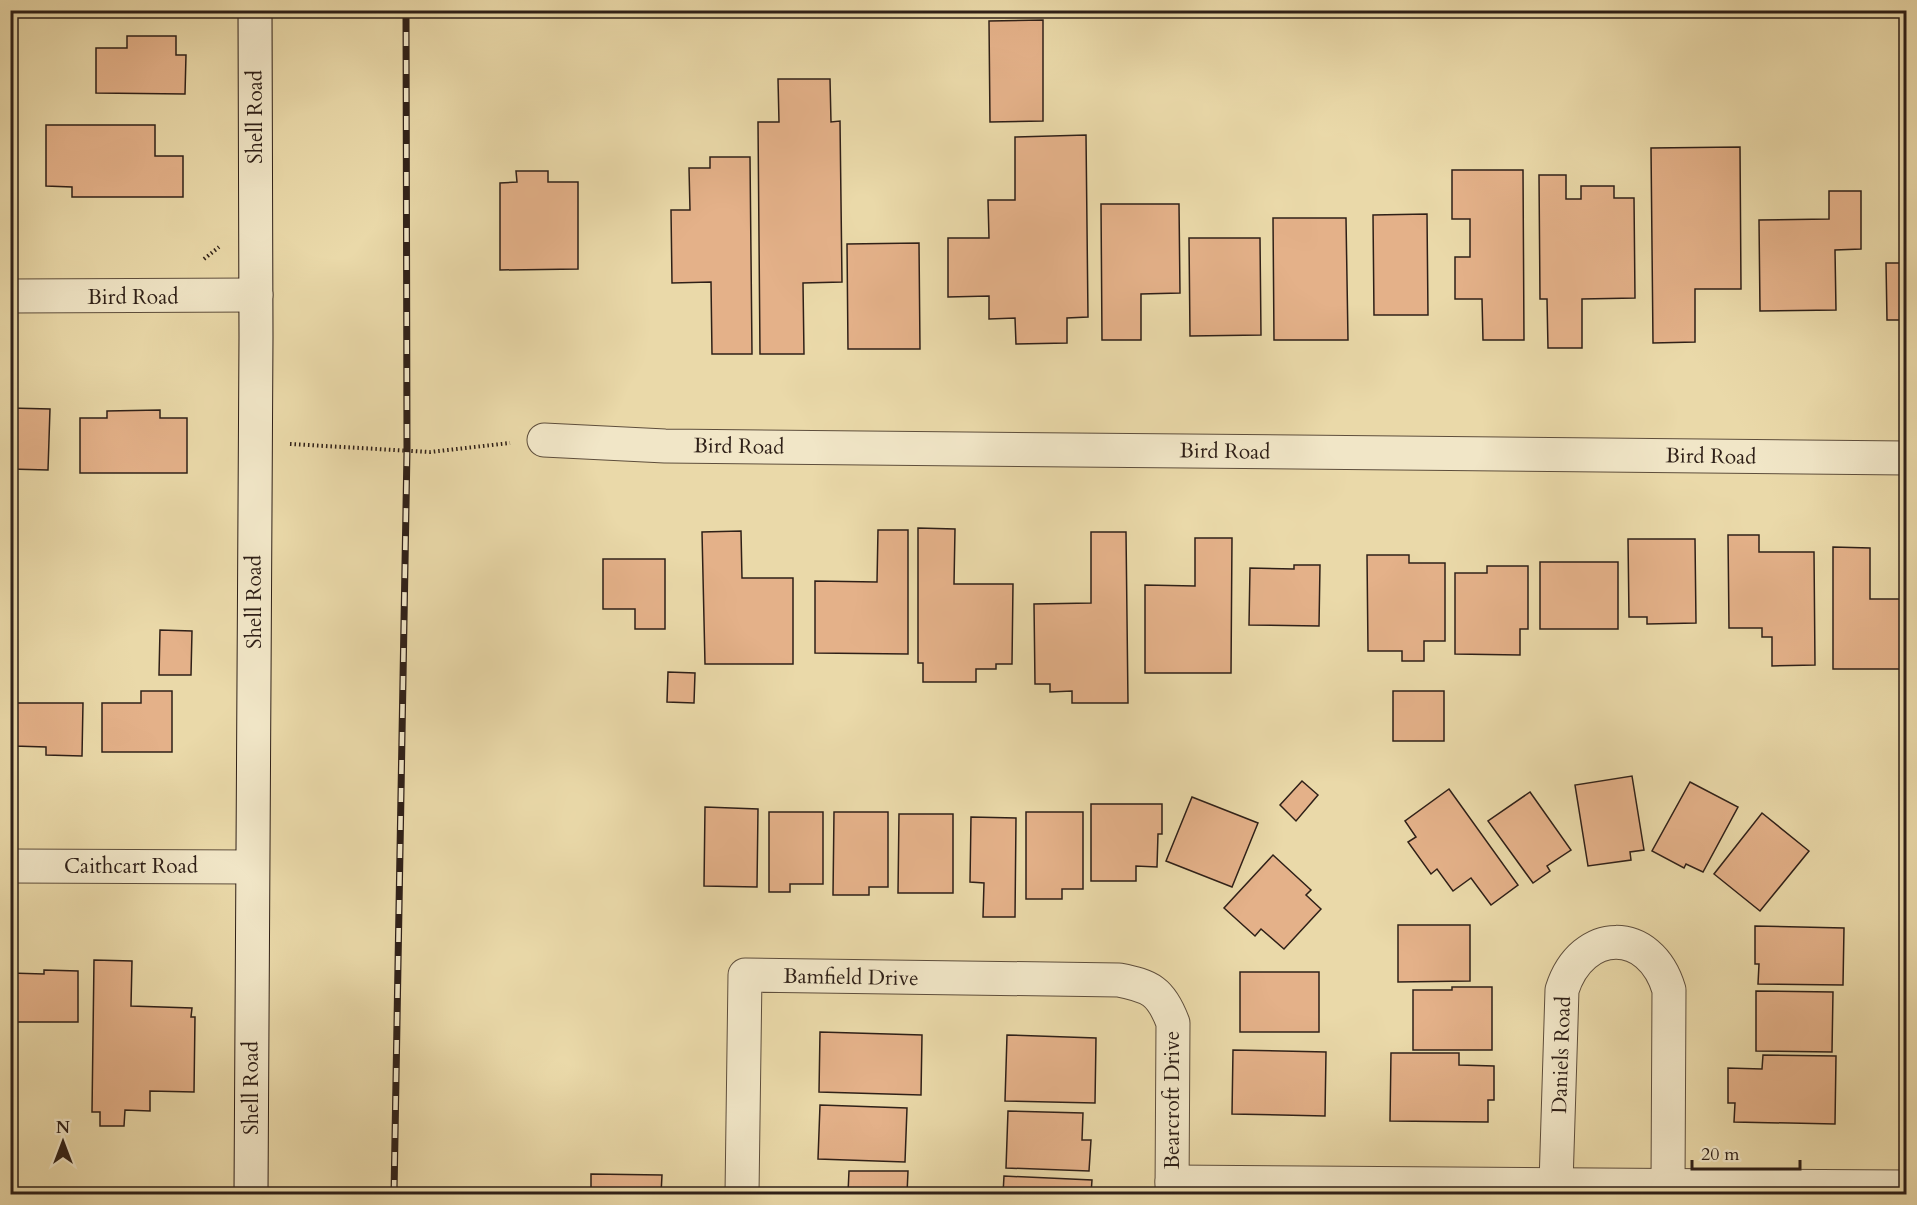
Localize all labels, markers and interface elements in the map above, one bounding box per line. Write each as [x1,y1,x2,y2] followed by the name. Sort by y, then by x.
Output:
[241,70,270,164] street label: Shell Road
[88,283,178,312] street label: Bird Road
[693,431,785,462] street label: Bird Road
[1179,436,1271,467] street label: Bird Road
[1665,441,1757,472] street label: Bird Road
[240,555,269,649] street label: Shell Road
[64,852,198,881] street label: Caithcart Road
[783,962,919,993] street label: Bamfield Drive
[1545,996,1578,1114] street label: Daniels Road
[1158,1031,1187,1169] street label: Bearcroft Drive
[237,1041,266,1135] street label: Shell Road
[33,1112,93,1172] north arrow
[56,1117,70,1139] text: N
[1692,1133,1800,1171] scale bar
[1701,1142,1740,1167] text: 20 m

